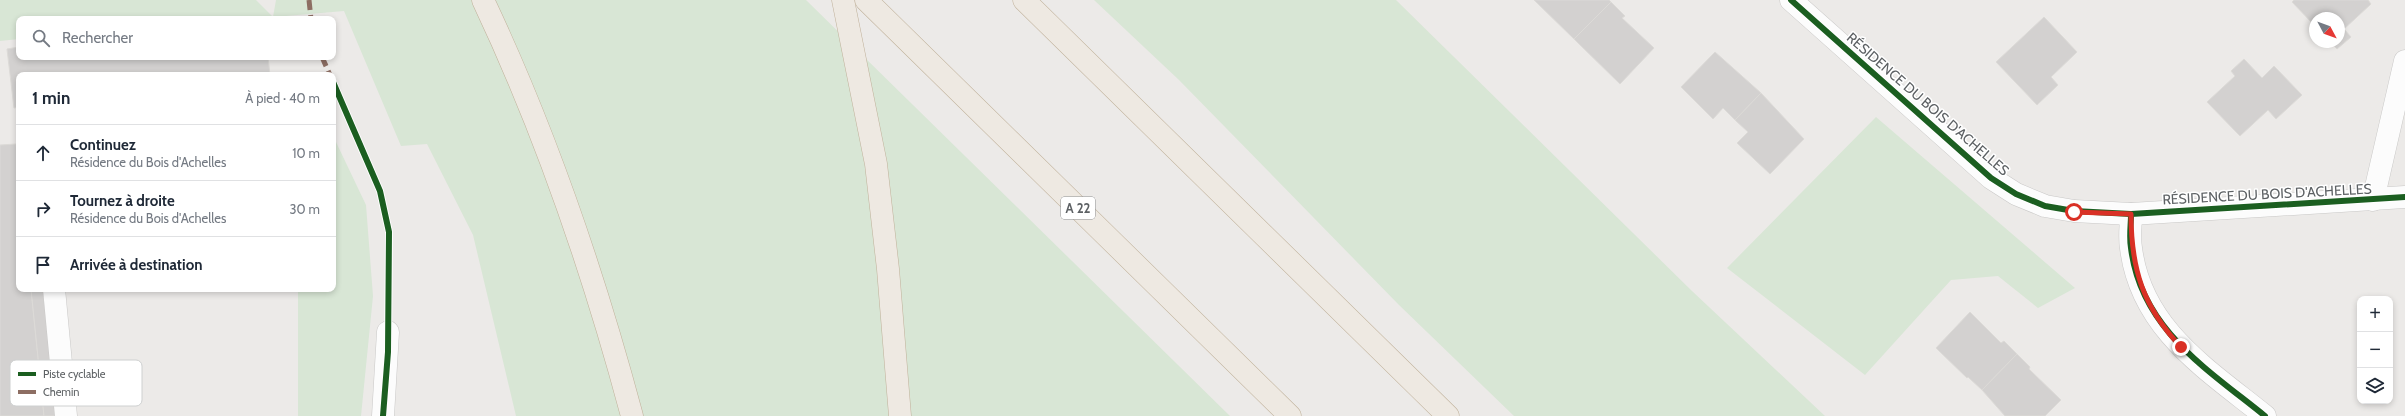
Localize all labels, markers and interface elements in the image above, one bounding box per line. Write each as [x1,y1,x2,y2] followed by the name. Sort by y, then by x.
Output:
[2309,12,2345,48] north arrow
[16,16,336,60] search box
[30,27,52,49] icon: search
[62,29,133,47] text: Rechercher
[1843,29,2013,179] street label: RÉSIDENCE DU BOIS D'ACHELLES
[32,88,70,108] text: 1 min
[245,90,320,106] text: À pied · 40 m
[70,136,136,154] text: Continuez
[32,142,54,164] icon: ahead
[292,145,320,161] text: 10 m
[70,154,226,170] text: Résidence du Bois d'Achelles
[2162,180,2372,208] street label: RÉSIDENCE DU BOIS D'ACHELLES
[70,192,175,210] text: Tournez à droite
[1061,197,1095,219] road number: A 22
[32,198,54,220] icon: right
[290,201,320,217] text: 30 m
[2065,203,2083,221] route start
[70,210,226,226] text: Résidence du Bois d'Achelles
[32,254,54,276] icon: arrive
[70,256,202,274] text: Arrivée à destination
[2357,296,2393,404] map controls
[2357,296,2393,332] button: +
[2357,332,2393,368] button: −
[2172,338,2190,356] route end
[10,360,142,406] legend
[43,367,106,381] text: Piste cyclable
[2357,368,2393,404] button: layers
[43,385,80,399] text: Chemin

